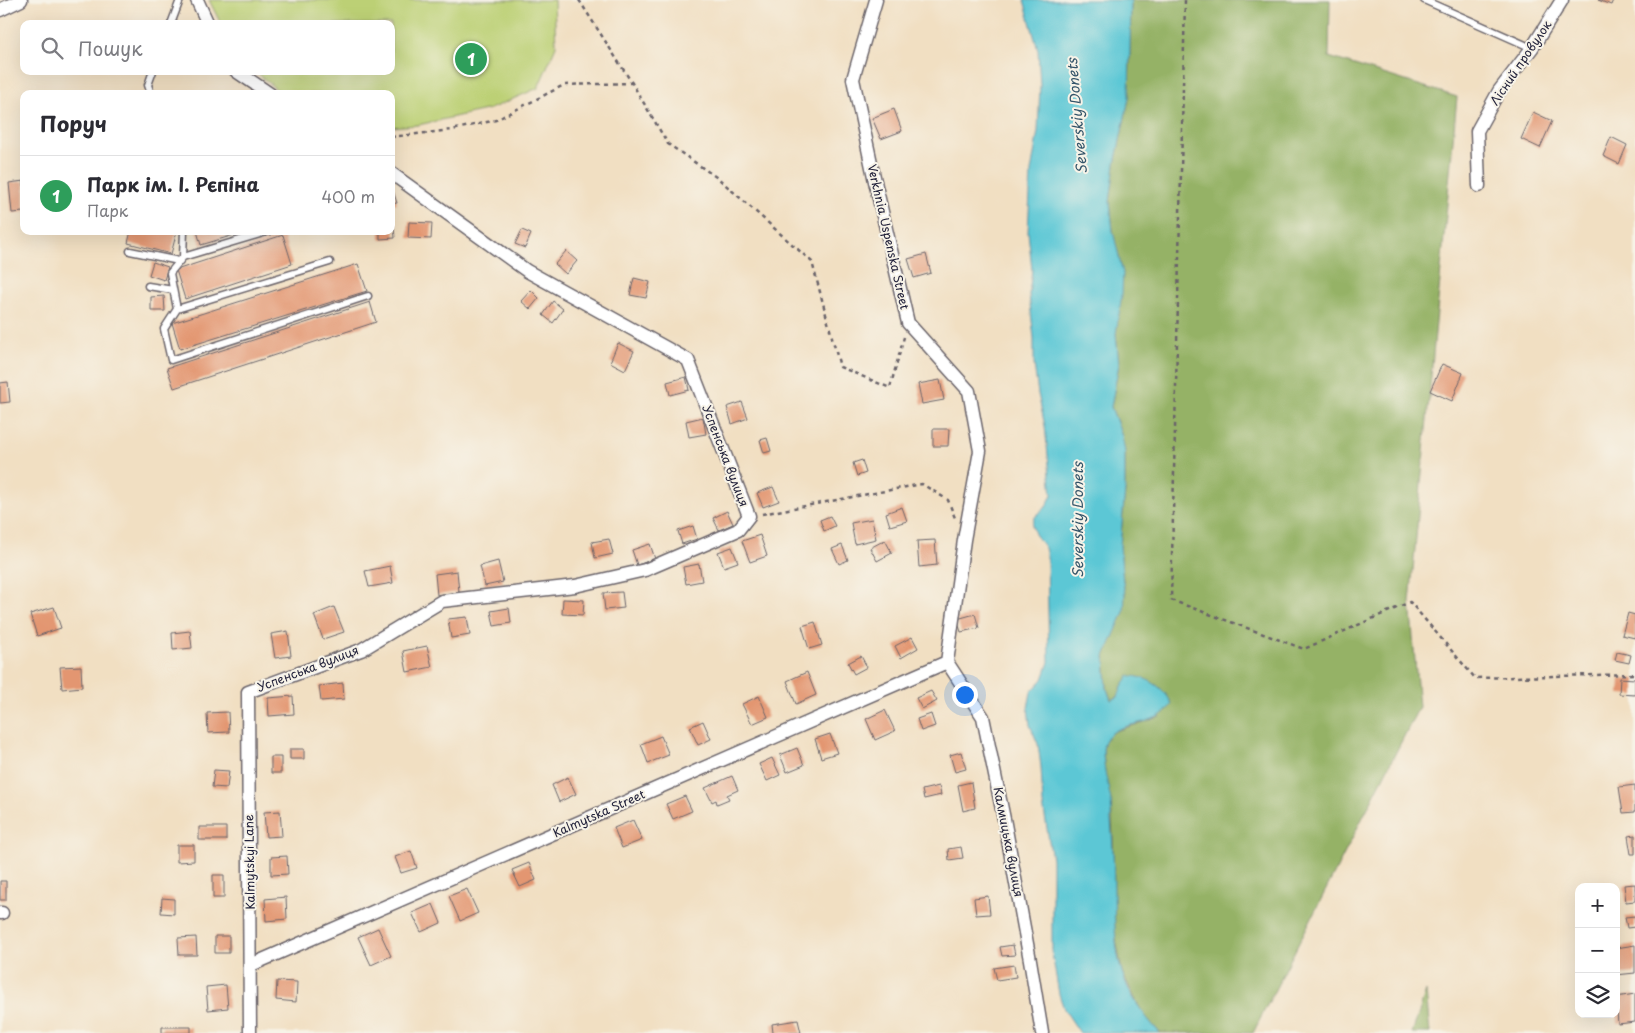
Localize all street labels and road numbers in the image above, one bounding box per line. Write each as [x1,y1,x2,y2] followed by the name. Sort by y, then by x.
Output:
[1485,16,1556,108] street label: Лісний провулок
[863,162,915,312] street label: Verkhnia Uspenska Street
[698,402,754,509] street label: Успенська вулиця
[254,640,361,696] street label: Успенська вулиця
[550,785,648,841] street label: Kalmytska Street
[989,785,1028,898] street label: Калмицька вулиця
[239,814,259,910] street label: Kalmytskyi Lane

